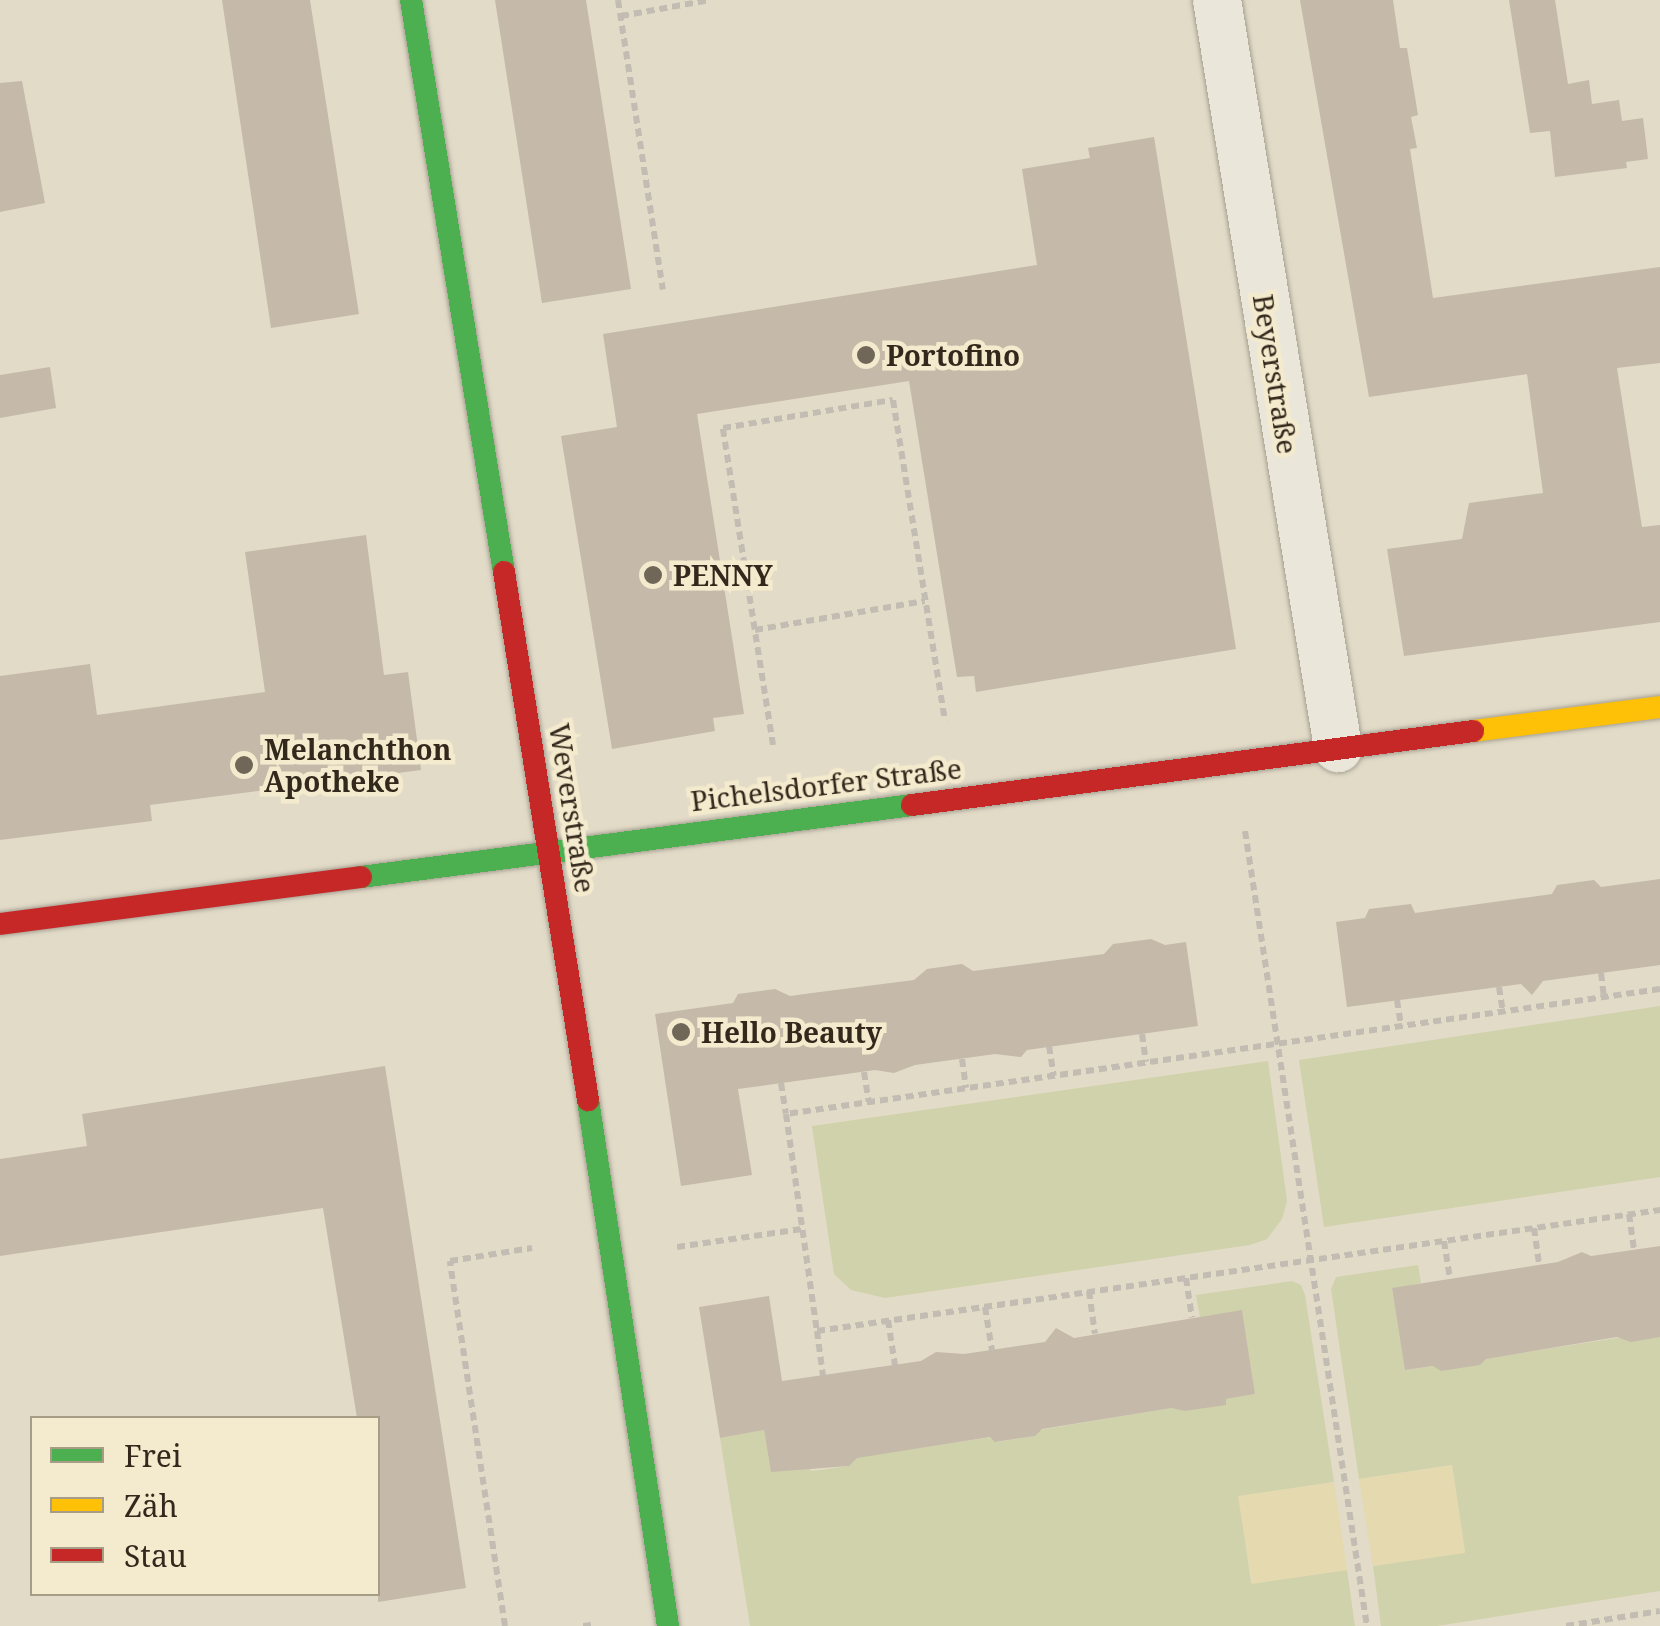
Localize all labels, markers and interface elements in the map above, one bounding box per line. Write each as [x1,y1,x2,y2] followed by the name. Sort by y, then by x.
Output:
[1247,292,1305,456] street label: Beyerstraße
[886,338,1020,372] place label: Portofino
[855,344,877,366] marker: Portofino
[673,558,773,592] place label: PENNY
[642,564,664,586] marker: PENNY
[543,721,603,895] street label: Weverstraße
[264,732,451,798] place label: Melanchthon Apotheke
[689,751,963,817] street label: Pichelsdorfer Straße
[233,754,255,776] marker: Melanchthon Apotheke
[701,1015,882,1049] place label: Hello Beauty
[670,1021,692,1043] marker: Hello Beauty
[30,1416,380,1596] legend
[124,1435,181,1476] text: Frei
[124,1485,178,1526] text: Zäh
[124,1535,187,1576] text: Stau

